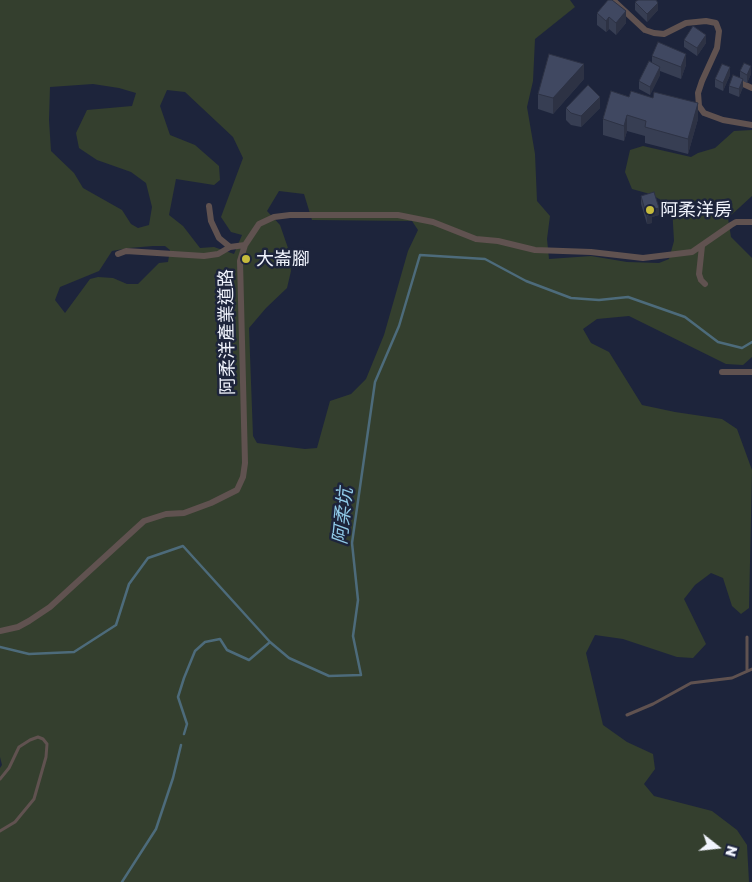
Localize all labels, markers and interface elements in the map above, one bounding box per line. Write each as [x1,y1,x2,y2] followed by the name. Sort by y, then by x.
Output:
[660,199,732,221] place label: 阿柔洋房
[644,204,656,216] marker: 阿柔洋房
[256,248,310,270] place label: 大崙腳
[240,253,252,265] marker: 大崙腳
[215,269,239,395] street label: 阿柔洋產業道路
[329,486,357,546] water label: 阿柔坑
[692,822,742,872] north arrow
[722,844,742,859] text: N

